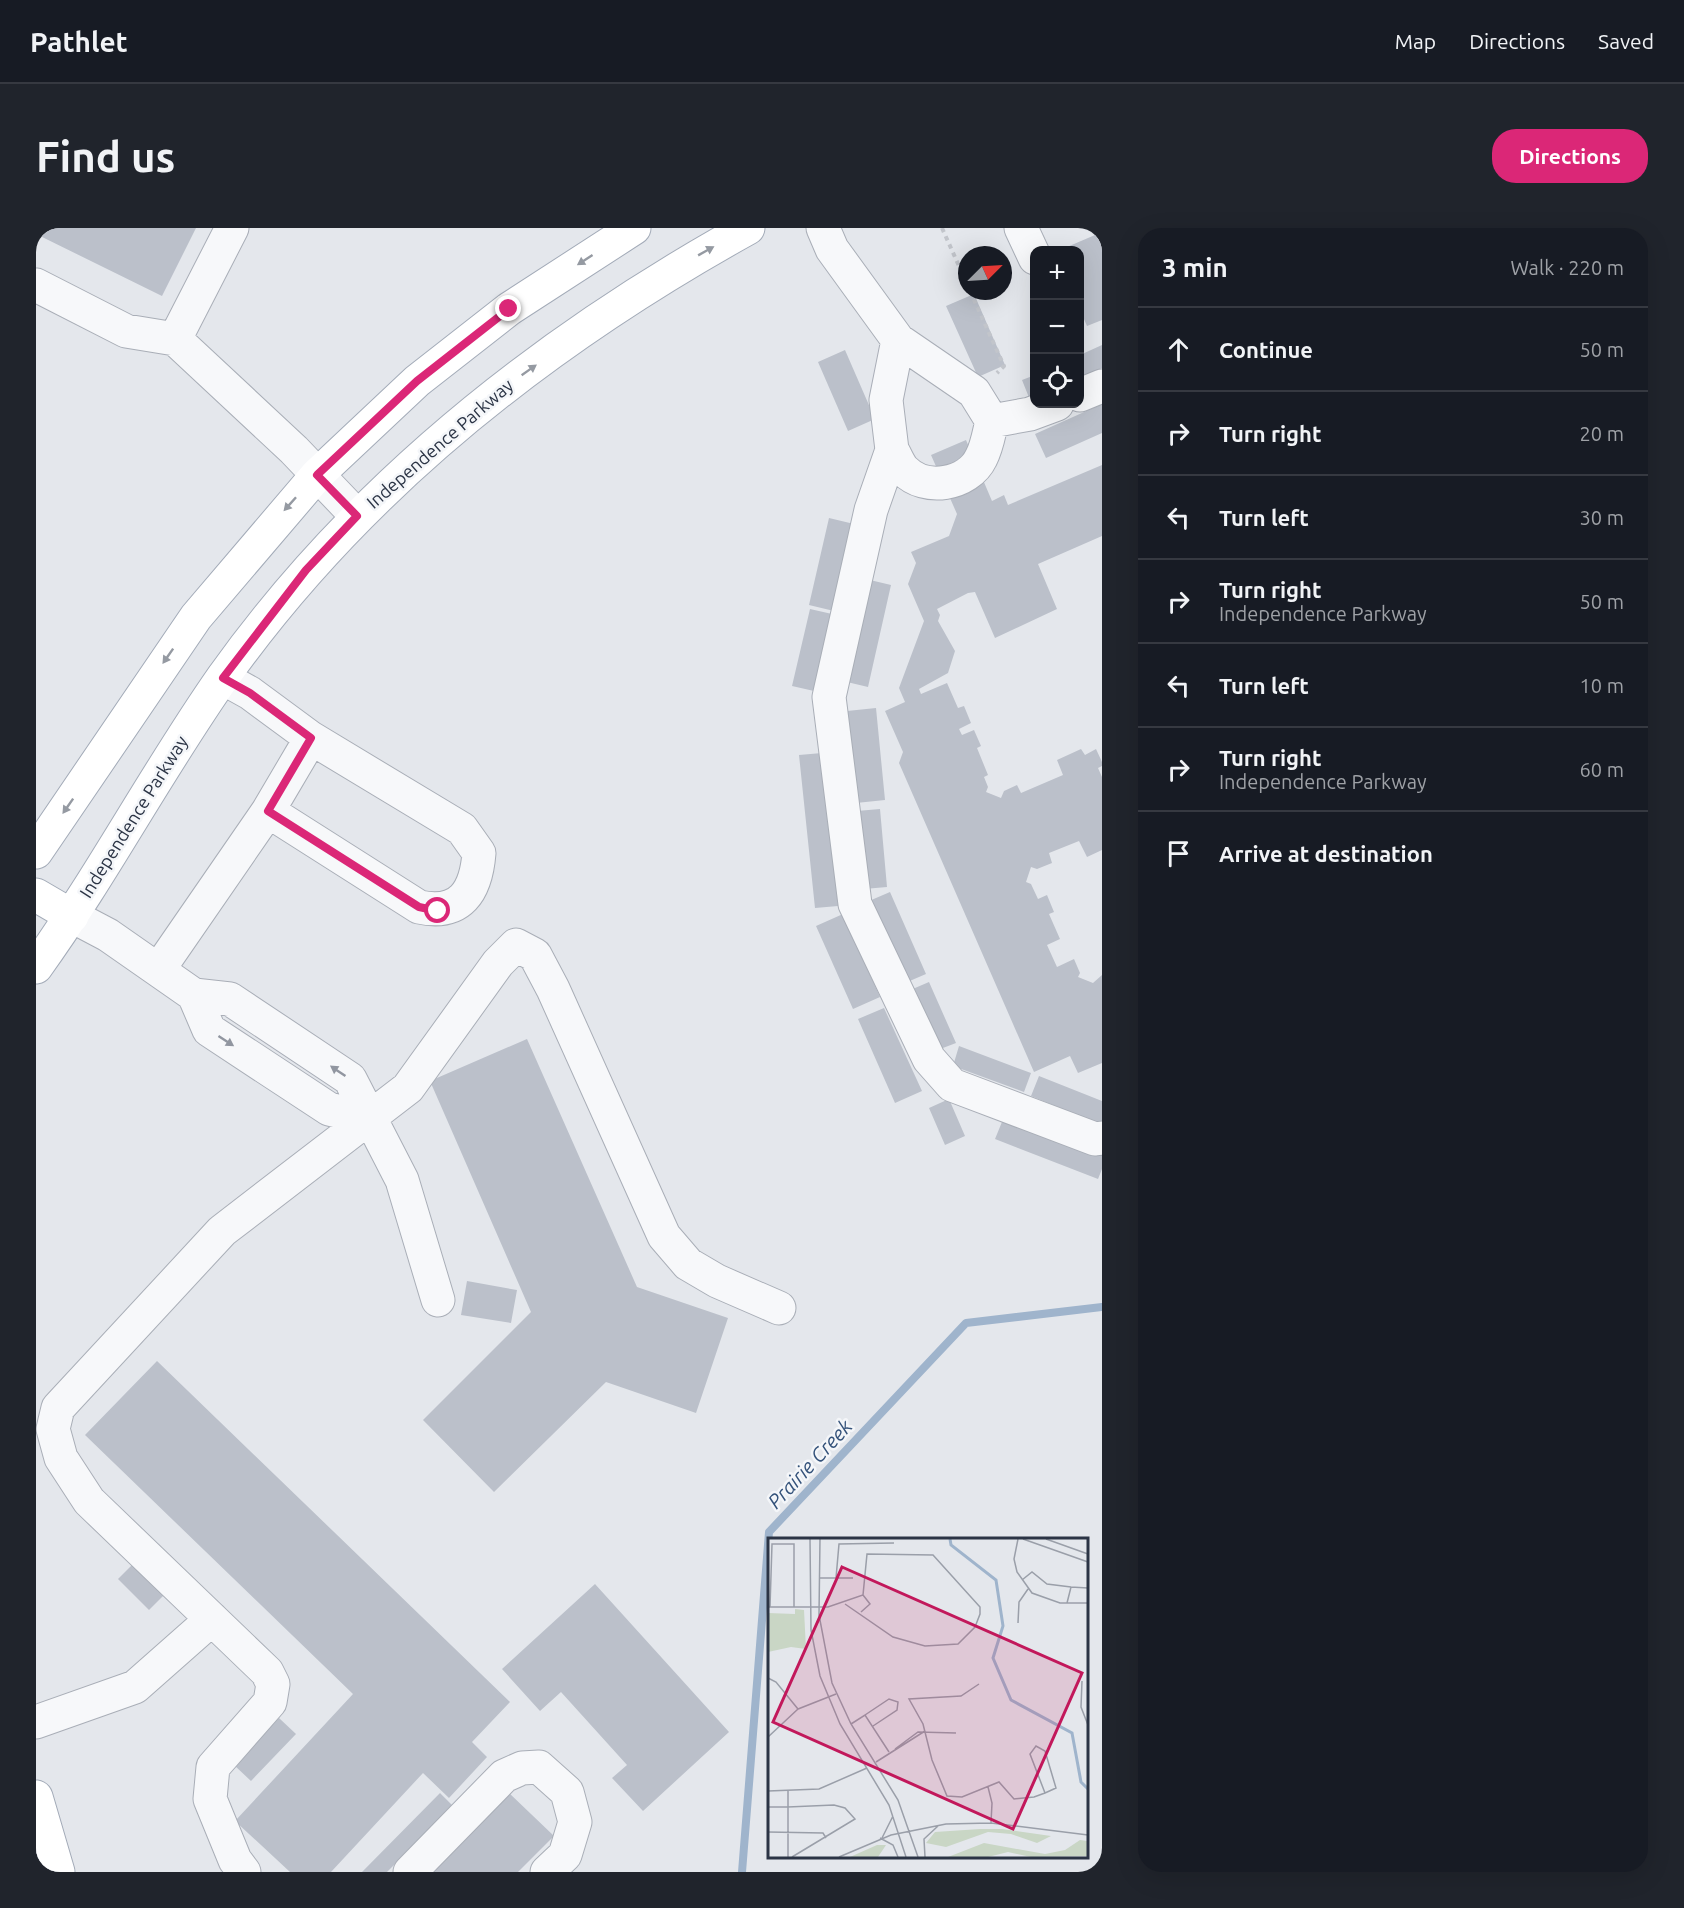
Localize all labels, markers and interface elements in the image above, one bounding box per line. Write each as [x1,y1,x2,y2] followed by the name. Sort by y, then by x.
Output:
[30,26,128,57] text: Pathlet
[1395,29,1436,53] text: Map
[1469,29,1565,53] text: Directions
[1598,29,1654,53] text: Saved
[1492,129,1648,183] button: Directions
[36,133,175,180] text: Find us
[698,246,714,257] one-way arrow
[958,246,1012,300] north arrow
[1030,246,1084,408] map controls
[1030,246,1084,300] button: +
[1162,253,1228,282] text: 3 min
[576,254,593,265] one-way arrow
[1511,256,1624,279] text: Walk · 220 m
[495,295,521,321] route end
[1030,300,1084,354] button: −
[1162,333,1195,366] icon: ahead
[1219,337,1313,362] text: Continue
[1580,338,1624,361] text: 50 m
[1030,354,1084,408] button: locate
[521,364,537,376] one-way arrow
[362,374,517,512] street label: Independence Parkway
[1162,417,1195,450] icon: right
[1219,421,1321,446] text: Turn right
[1580,422,1624,445] text: 20 m
[283,497,297,512] one-way arrow
[1162,501,1195,534] icon: left
[1219,505,1309,530] text: Turn left
[1580,506,1624,529] text: 30 m
[1219,577,1321,602] text: Turn right
[1162,585,1195,618] icon: right
[1580,590,1624,613] text: 50 m
[1219,602,1427,625] text: Independence Parkway
[162,648,174,664] one-way arrow
[1162,669,1195,702] icon: left
[1219,673,1309,698] text: Turn left
[1580,674,1624,697] text: 10 m
[75,732,191,901] street label: Independence Parkway
[1219,745,1321,770] text: Turn right
[1162,753,1195,786] icon: right
[1580,758,1624,781] text: 60 m
[1219,770,1427,793] text: Independence Parkway
[62,797,74,813] one-way arrow
[1162,837,1195,870] icon: arrive
[1219,841,1433,866] text: Arrive at destination
[424,897,450,923] route start
[218,1035,234,1047] one-way arrow
[330,1066,346,1077] one-way arrow
[763,1414,857,1513] water label: Prairie Creek
[768,1538,1087,1857] inset map

